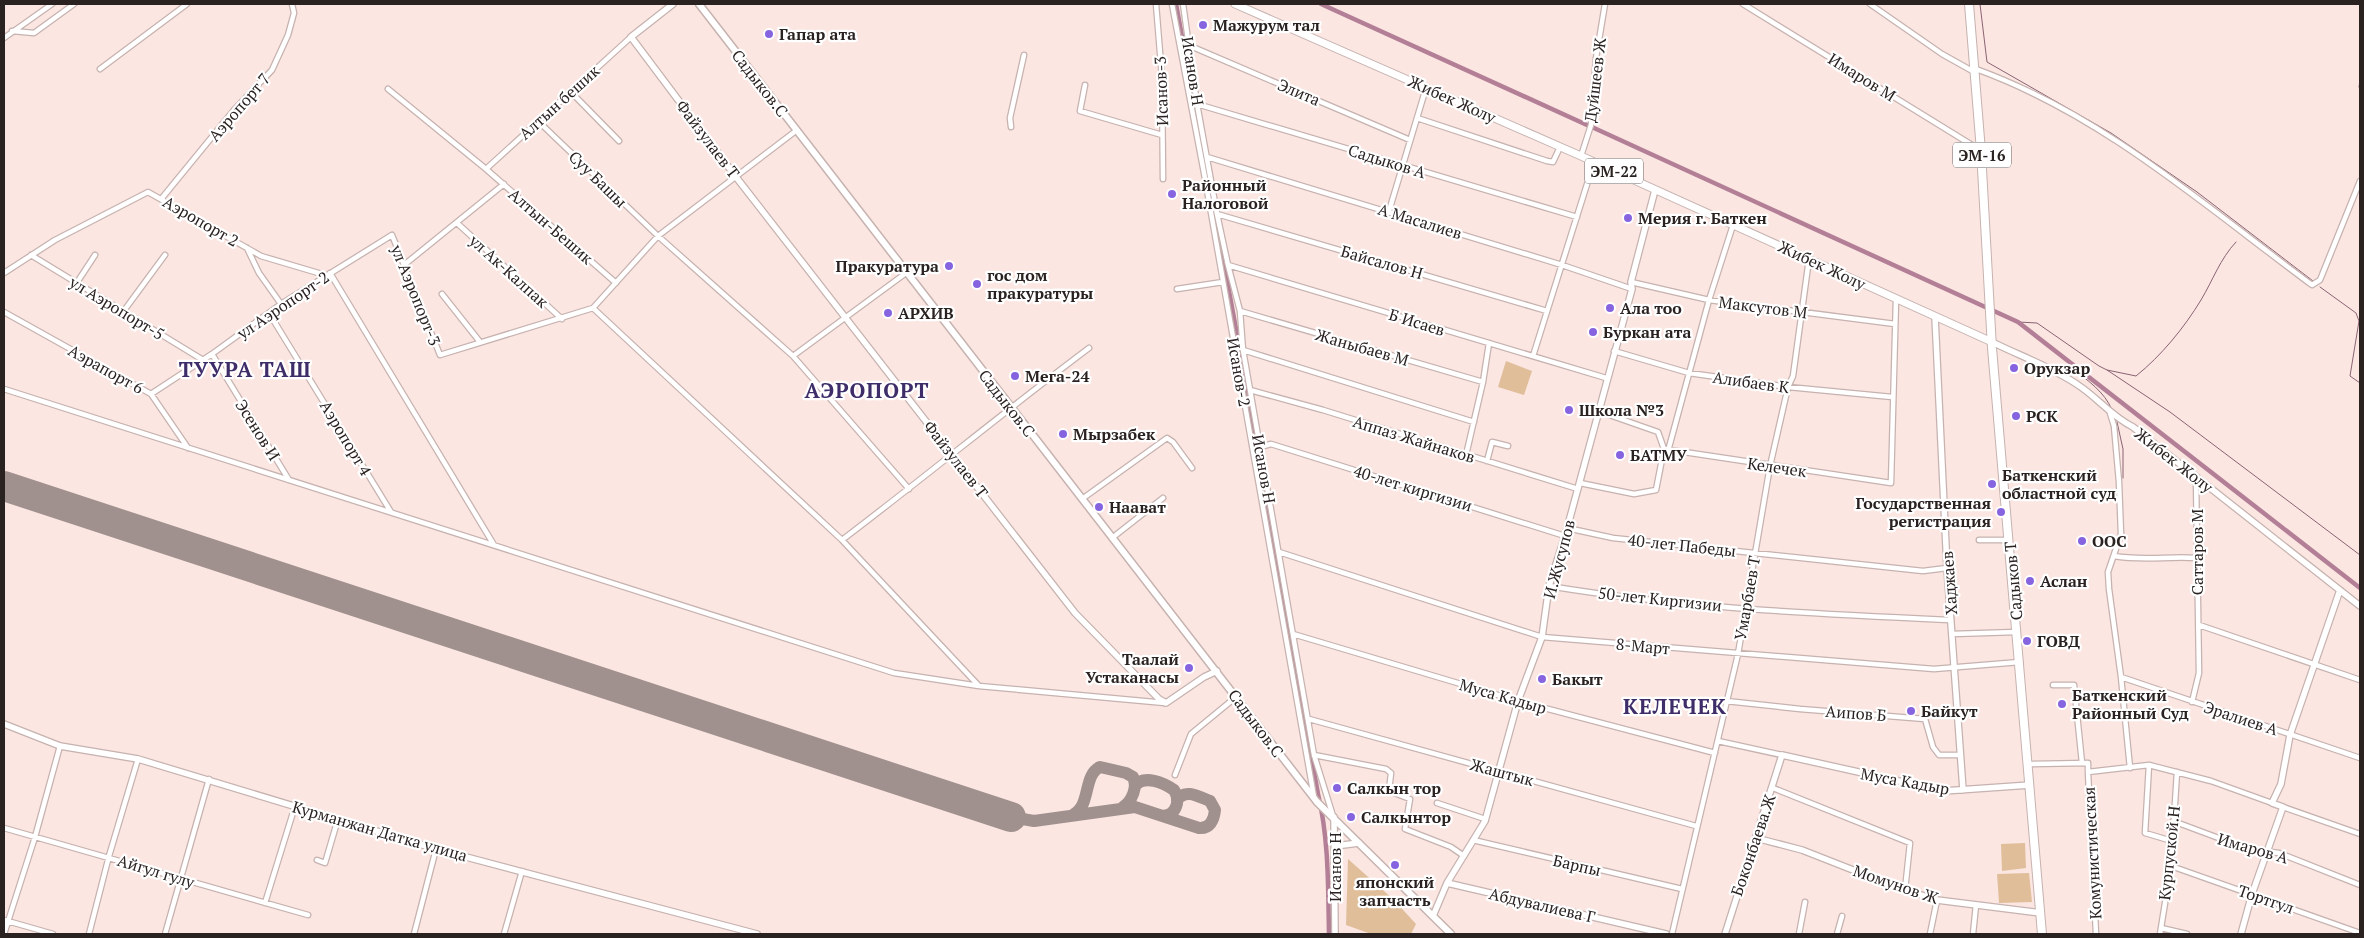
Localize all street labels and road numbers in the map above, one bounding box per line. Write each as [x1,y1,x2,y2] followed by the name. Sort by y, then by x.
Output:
[1177,35,1209,108] street label: Исанов Н
[1579,35,1611,124] street label: Дуйшеев Ж
[727,45,793,121] street label: Садыков.С
[1824,48,1900,106] street label: Имаров М
[1149,56,1173,126] street label: Исанов-3
[514,60,604,144] street label: Алтын бешик
[203,68,275,146] street label: Аэропорт 7
[1405,70,1500,129] street label: Жибек Жолу
[1274,73,1324,111] street label: Элита
[671,95,745,183] street label: Файзулаев Т
[1346,139,1428,183] street label: Садыков А
[1953,142,2011,168] road number: ЭМ-16
[564,146,632,212] street label: Суу Башы
[1585,158,1643,184] road number: ЭМ-22
[504,183,598,269] street label: Алтын-Бешик
[159,190,243,252] street label: Аэропорт 2
[1375,198,1465,244] street label: А Масалиев
[464,229,554,313] street label: ул Ак-Калпак
[1775,235,1870,295] street label: Жибек Жолу
[385,240,446,349] street label: ул Аэропорт-3
[1338,240,1426,284] street label: Байсалов Н
[232,266,333,345] street label: ул Аэропорт-2
[65,271,168,345] street label: ул Аэропорт-5
[1717,291,1809,323] street label: Максутов М
[1386,303,1448,341] street label: Б Исаев
[1313,323,1411,371] street label: Жаныбаев М
[1222,336,1256,408] street label: Исанов-2
[64,339,148,399] street label: Аэрапорт 6
[974,365,1040,441] street label: Садыков.С
[1711,366,1791,398] street label: Алибаев К
[231,395,285,465] street label: Эсенов И
[315,396,377,480] street label: Аэропорт 4
[1350,410,1478,468] street label: Аппаз Жайнаков
[919,416,993,502] street label: Файзулаев Т
[2130,422,2219,498] street label: Жибек Жолу
[1247,433,1281,506] street label: Исанов Н
[1746,452,1808,482] street label: Келечек
[1351,460,1475,517] street label: 40-лет киргизии
[2186,509,2208,595] street label: Саттаров М
[1538,517,1580,601] street label: И.Жусупов
[1627,528,1737,562] street label: 40-лет Пабеды
[1999,541,2027,621] street label: Садыков Т
[1936,550,1962,616] street label: Хаджаев
[1729,554,1765,642] street label: Умарбаев Т
[1597,582,1723,616] street label: 50-лет Киргизии
[1615,633,1671,659] street label: 8-Март
[1457,673,1549,719] street label: Муса Кадыр
[1223,685,1289,761] street label: Садыков.С
[2201,696,2281,740] street label: Эралиев А
[1825,700,1887,726] street label: Аипов Б
[1468,753,1537,791] street label: Жаштык
[1859,762,1951,800] street label: Муса Кадыр
[2078,786,2106,920] street label: Комунистическая
[1725,790,1781,899] street label: Боконбаева.Ж
[290,795,470,867] street label: Курманжан Датка улица
[2153,804,2185,901] street label: Курпуской.Н
[2215,827,2291,869] street label: Имаров А
[1324,832,1346,902] street label: Исанов Н
[115,849,198,893] street label: Айгул гулу
[1551,849,1603,881] street label: Барпы
[1850,859,1942,909] street label: Момунов Ж
[2235,879,2297,919] street label: Тортгул
[1487,882,1597,928] street label: Абдувалиева Г

